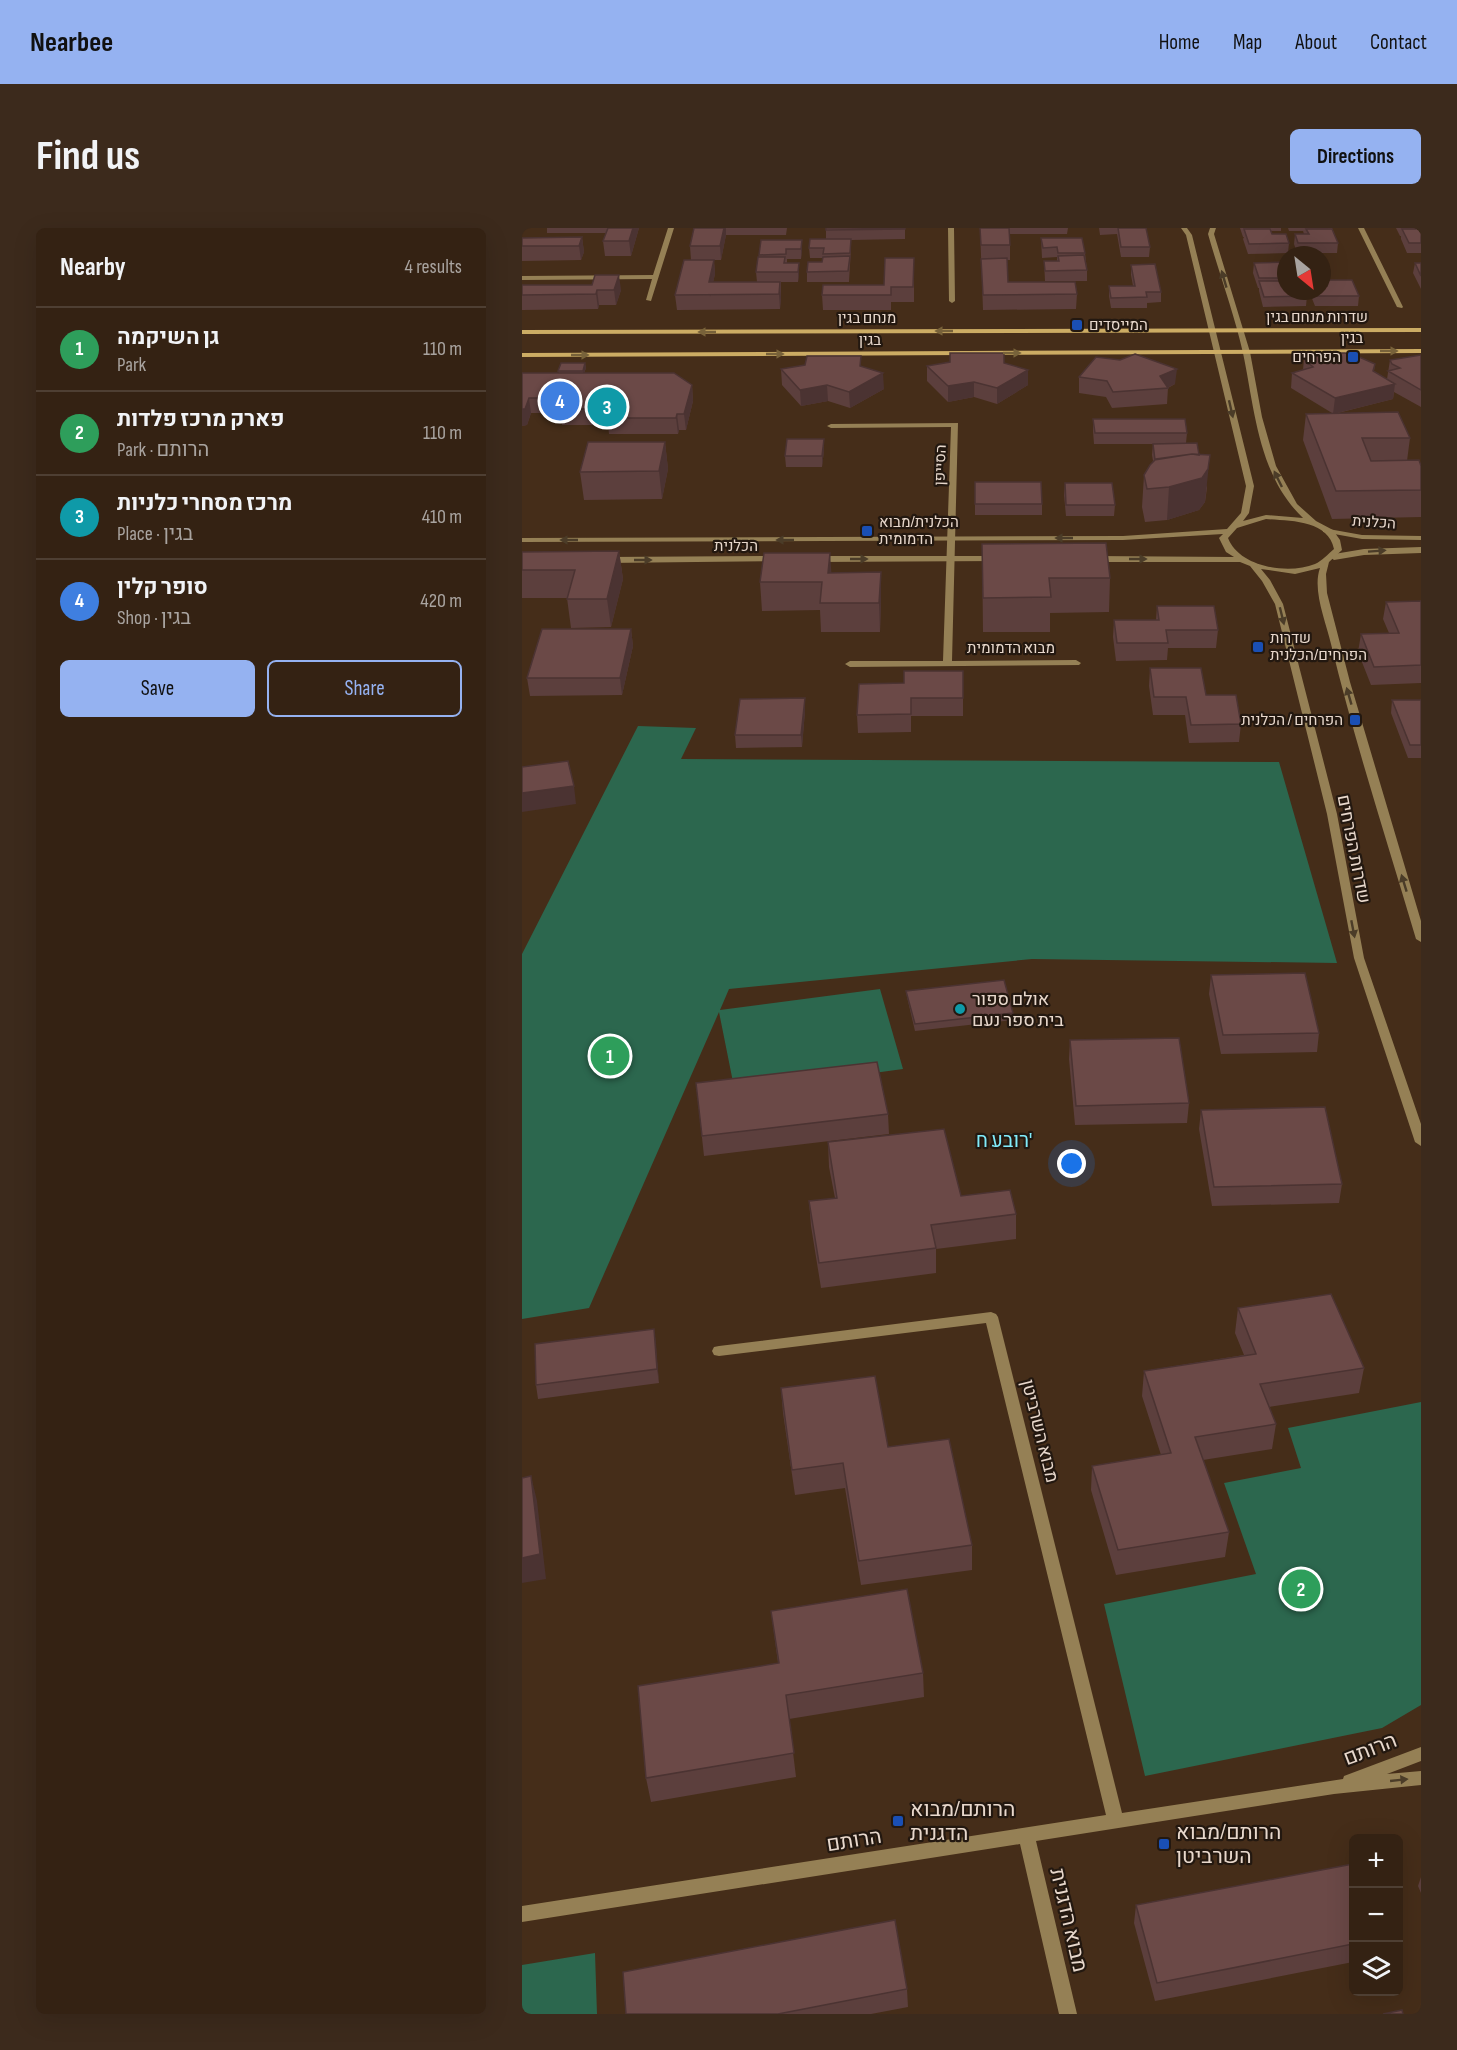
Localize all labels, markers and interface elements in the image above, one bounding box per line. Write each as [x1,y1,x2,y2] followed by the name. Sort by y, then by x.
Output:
[30,26,113,59] text: Nearbee
[1159,30,1200,55] text: Home
[1233,30,1262,55] text: Map
[1295,30,1337,55] text: About
[1370,30,1427,55] text: Contact
[1290,129,1421,184] button: Directions
[36,131,140,182] text: Find us
[1277,246,1331,300] north arrow
[60,252,126,283] text: Nearby
[405,255,462,279] text: 4 results
[1219,270,1228,288] one-way arrow
[1266,308,1368,327] street label: שדרות מנחם בגין
[838,309,896,328] street label: מנחם בגין
[1089,316,1148,335] place label: המייסדים
[1070,318,1084,332] marker: המייסדים
[117,324,220,351] text: גן השיקמה
[935,326,954,336] one-way arrow
[698,327,717,337] one-way arrow
[1341,329,1363,348] street label: בגין
[859,331,881,350] street label: בגין
[76,337,83,361] text: 1
[423,337,462,361] text: 110 m
[1379,346,1398,356] one-way arrow
[1003,348,1022,358] one-way arrow
[1292,348,1341,367] place label: הפרחים
[766,349,785,359] one-way arrow
[571,350,590,360] one-way arrow
[1346,350,1360,364] marker: הפרחים
[117,353,146,377] text: Park
[540,378,579,423] pin: 4
[588,384,626,429] pin: 3
[1227,400,1236,419] one-way arrow
[117,406,284,433] text: פארק מרכז פלדות
[75,421,84,445] text: 2
[423,421,462,445] text: 110 m
[117,438,209,462] text: Park · הרותם
[930,444,951,486] street label: הסייפן
[1274,470,1283,487] one-way arrow
[117,490,292,517] text: מרכז מסחרי כלניות
[75,505,84,529] text: 3
[422,505,462,529] text: 410 m
[1351,511,1397,534] street label: הכלנית
[879,513,959,549] place label: הכלנית/מבוא הדמומית
[117,522,193,546] text: Place · בגין
[860,524,874,538] marker: הכלנית/מבוא הדמומית
[1055,533,1074,543] one-way arrow
[560,535,579,545] one-way arrow
[776,535,795,545] one-way arrow
[714,537,758,556] street label: הכלנית
[1368,546,1387,556] one-way arrow
[850,554,869,564] one-way arrow
[1129,554,1148,564] one-way arrow
[634,555,653,565] one-way arrow
[117,574,208,601] text: סופר קלין
[75,589,84,613] text: 4
[420,589,462,613] text: 420 m
[117,606,191,630] text: Shop · בגין
[1278,607,1288,626] one-way arrow
[1270,629,1367,665] place label: שדרות הפרחים/הכלנית
[967,639,1055,658] street label: מבוא הדמומית
[1251,640,1265,654] marker: שדרות הפרחים/הכלנית
[60,660,255,717] button: Save
[267,660,462,717] button: Share
[1344,686,1353,704] one-way arrow
[1241,711,1343,730] place label: הפרחים / הכלנית
[1348,713,1362,727] marker: הפרחים / הכלנית
[1333,793,1374,905] street label: שדרות הפרחים
[1399,874,1408,892] one-way arrow
[1349,920,1358,939] one-way arrow
[972,989,1064,1031] place label: אולם ספור בית ספר נעם
[953,1002,967,1016] marker: אולם ספור בית ספר נעם
[590,1034,629,1078] pin: 1
[976,1129,1032,1153] district label: רובע ח'
[1057,1149,1086,1178] your location
[1017,1377,1062,1485] street label: מבוא השרביטן
[1282,1566,1320,1612] pin: 2
[1340,1728,1400,1771] street label: הרותם
[1389,1775,1408,1785] one-way arrow
[910,1797,1015,1846] place label: הרותם/מבוא הדגנית
[891,1814,905,1828] marker: הרותם/מבוא הדגנית
[1176,1820,1281,1869] place label: הרותם/מבוא השרביטן
[825,1824,883,1857] street label: הרותם
[1349,1834,1403,1996] map controls
[1349,1834,1403,1888] button: +
[1157,1837,1171,1851] marker: הרותם/מבוא השרביטן
[1044,1866,1093,1974] street label: מבוא הדגנית
[1349,1888,1403,1942] button: −
[1349,1942,1403,1996] button: layers

